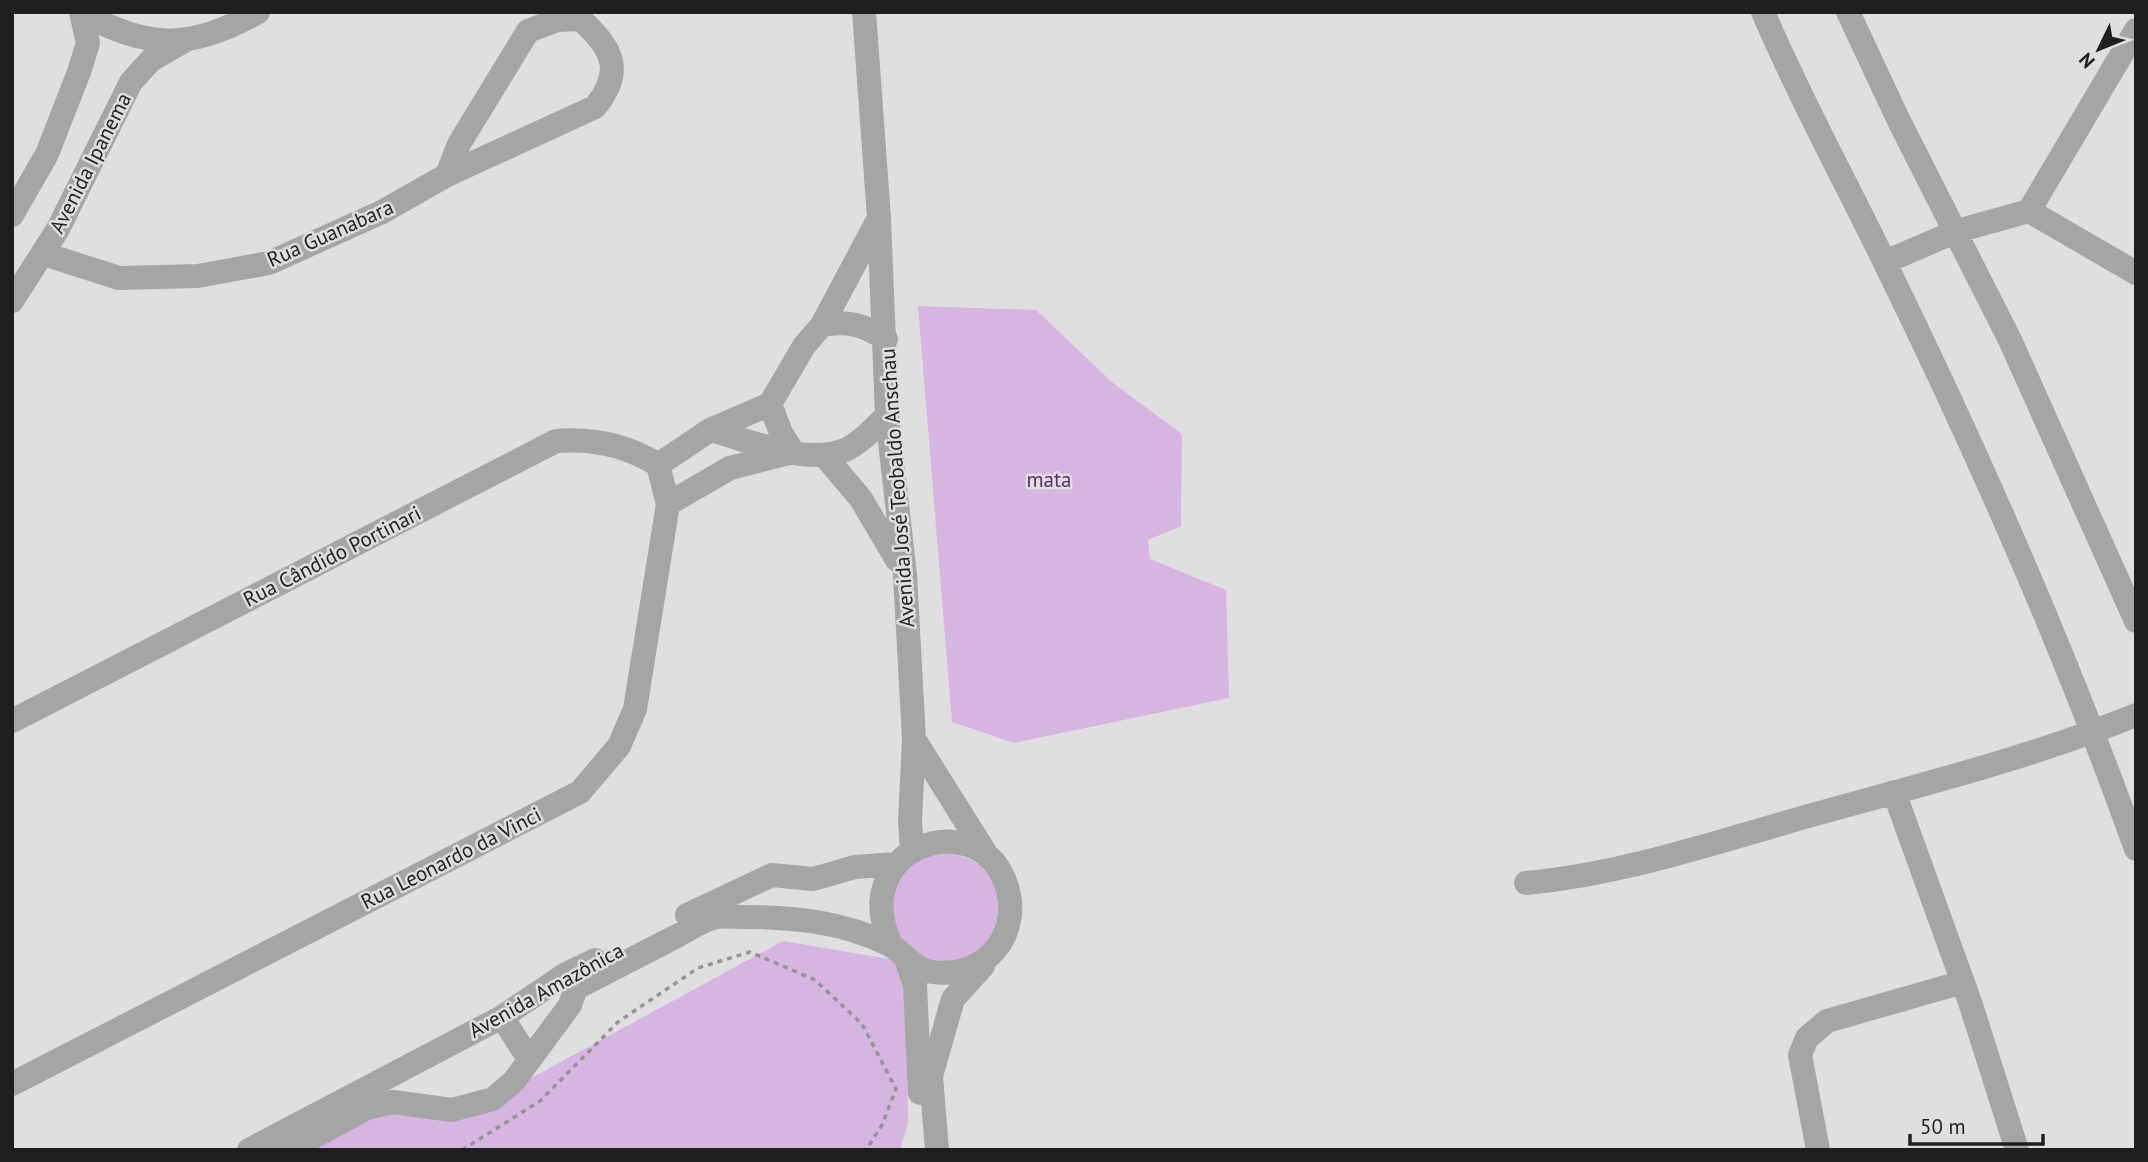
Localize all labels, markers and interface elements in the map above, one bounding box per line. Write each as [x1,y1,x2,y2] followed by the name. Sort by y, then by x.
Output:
[2064,14,2134,84] north arrow
[2074,48,2100,73] text: N
[43,88,137,238] street label: Avenida Ipanema
[263,193,397,273] street label: Rua Guanabara
[874,348,920,628] street label: Avenida José Teobaldo Anschau
[1026,466,1072,493] park label: mata
[239,499,425,613] street label: Rua Cândido Portinari
[356,801,546,915] street label: Rua Leonardo da Vinci
[464,936,628,1044] street label: Avenida Amazônica
[1910,1102,2043,1146] scale bar
[1920,1113,1966,1140] text: 50 m

